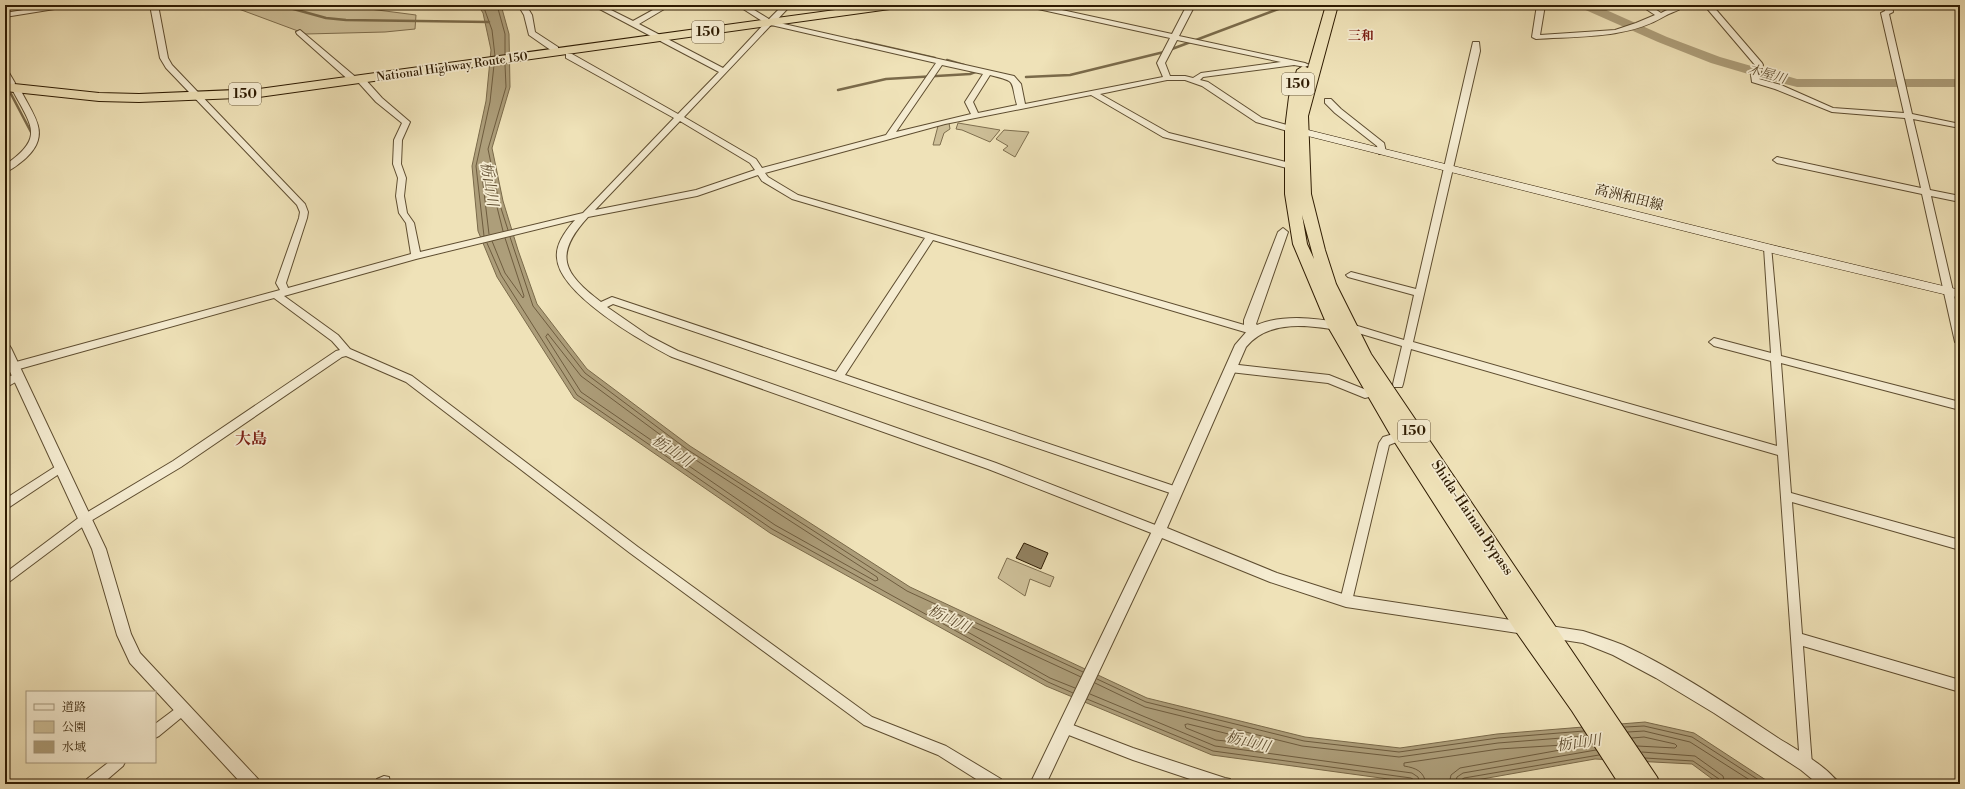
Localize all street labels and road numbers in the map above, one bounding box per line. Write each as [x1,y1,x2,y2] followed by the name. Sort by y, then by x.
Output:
[692,21,724,43] road number: 150
[375,49,529,85] street label: National Highway Route 150
[1282,73,1314,95] road number: 150
[229,83,261,105] road number: 150
[1593,181,1665,215] street label: 高洲和田線
[1398,420,1430,442] road number: 150
[1427,457,1517,579] street label: Shida-Hainan Bypass

